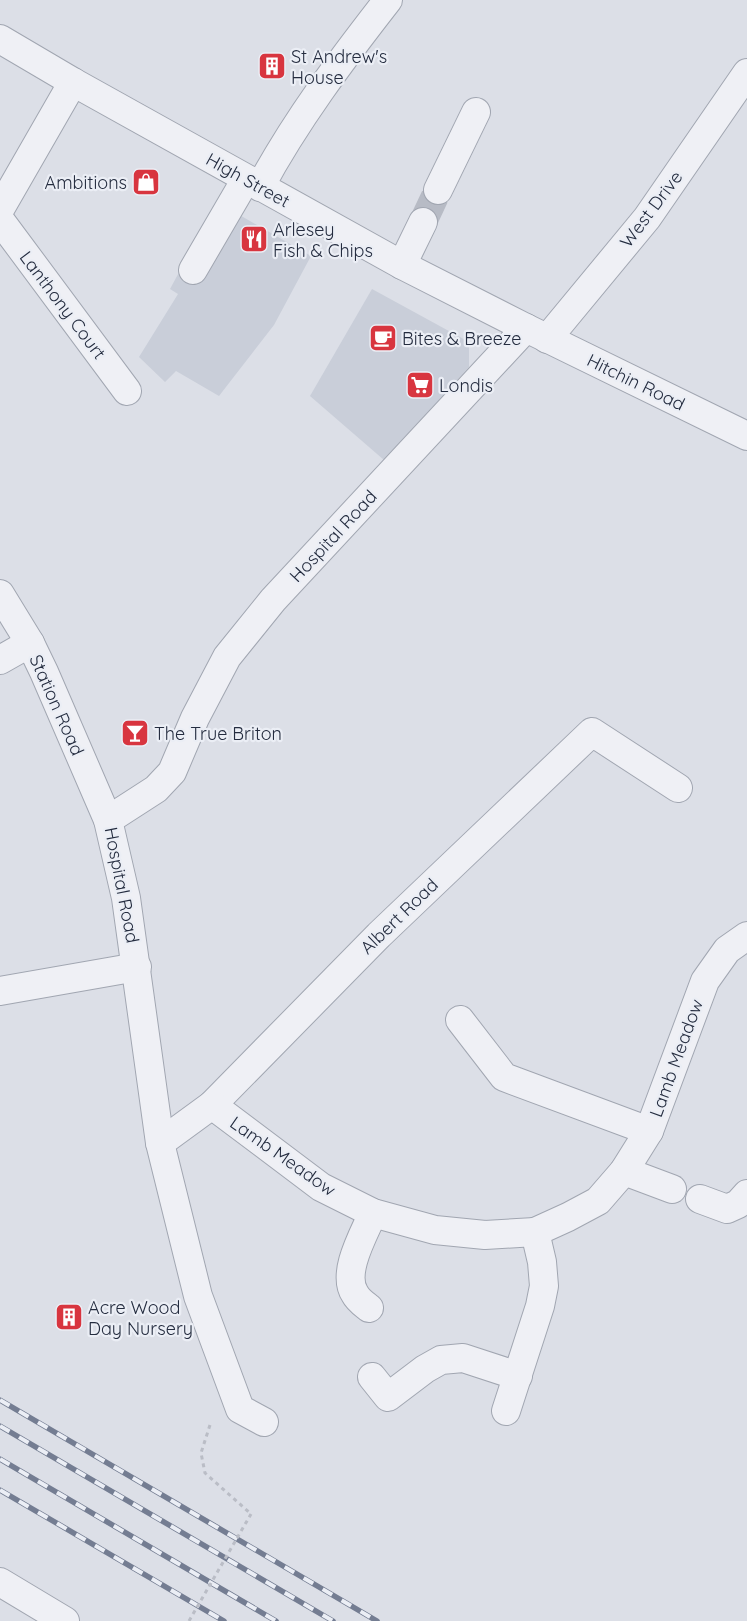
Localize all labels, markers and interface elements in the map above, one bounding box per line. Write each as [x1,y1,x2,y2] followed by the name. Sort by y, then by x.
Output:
[291,45,387,89] place label: St Andrew's House
[257,51,287,81] building icon: St Andrew's House
[202,148,294,212] street label: High Street
[615,166,687,252] street label: West Drive
[131,167,161,197] shop icon: Ambitions
[45,171,127,194] place label: Ambitions
[273,218,373,262] place label: Arlesey Fish & Chips
[239,224,269,254] restaurant icon: Arlesey Fish & Chips
[15,246,111,364] street label: Lanthony Court
[368,323,398,353] cafe icon: Bites & Breeze
[402,327,521,350] place label: Bites & Breeze
[583,348,689,416] street label: Hitchin Road
[405,370,435,400] supermarket icon: Londis
[439,374,493,397] place label: Londis
[284,485,382,587] street label: Hospital Road
[25,651,89,759] street label: Station Road
[120,718,150,748] bar icon: The True Briton
[154,722,282,745] place label: The True Briton
[99,825,145,945] street label: Hospital Road
[355,873,443,959] street label: Albert Road
[644,996,708,1120] street label: Lamb Meadow
[226,1111,340,1201] street label: Lamb Meadow
[88,1296,193,1340] place label: Acre Wood Day Nursery
[54,1302,84,1332] building icon: Acre Wood Day Nursery

